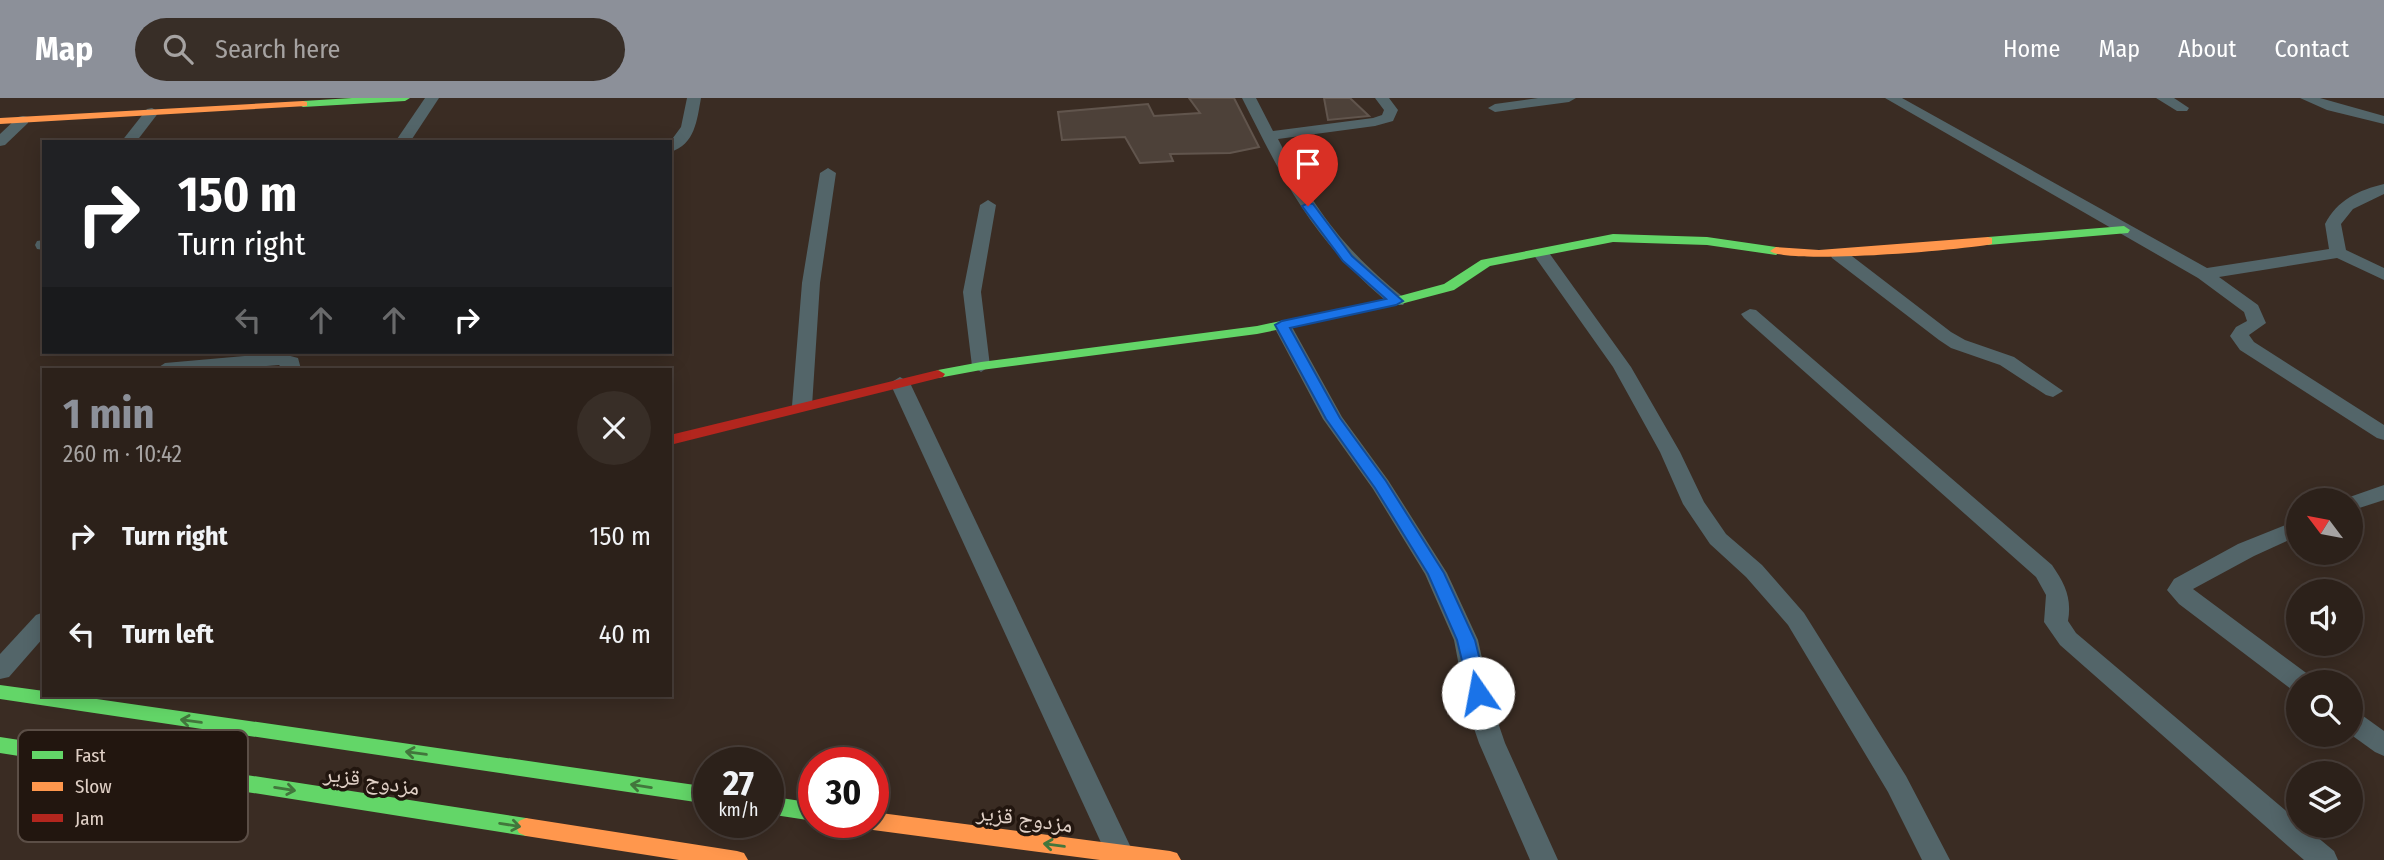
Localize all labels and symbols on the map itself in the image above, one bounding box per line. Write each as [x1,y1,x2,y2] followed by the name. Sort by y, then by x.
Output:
[1278,134,1338,206] pin
[2286,488,2362,565] north arrow
[1441,656,1515,730] position arrow
[180,714,203,727] one-way arrow
[18,730,248,842] legend
[75,744,106,767] text: Fast
[405,747,428,760] one-way arrow
[798,747,889,838] speed limit sign: 30
[321,758,422,802] street label: مزدوج قزير
[75,775,112,798] text: Slow
[630,779,653,792] one-way arrow
[273,783,296,796] one-way arrow
[974,797,1075,840] street label: مزدوج قزير
[75,807,104,830] text: Jam
[498,818,521,831] one-way arrow
[1043,839,1065,852] one-way arrow

